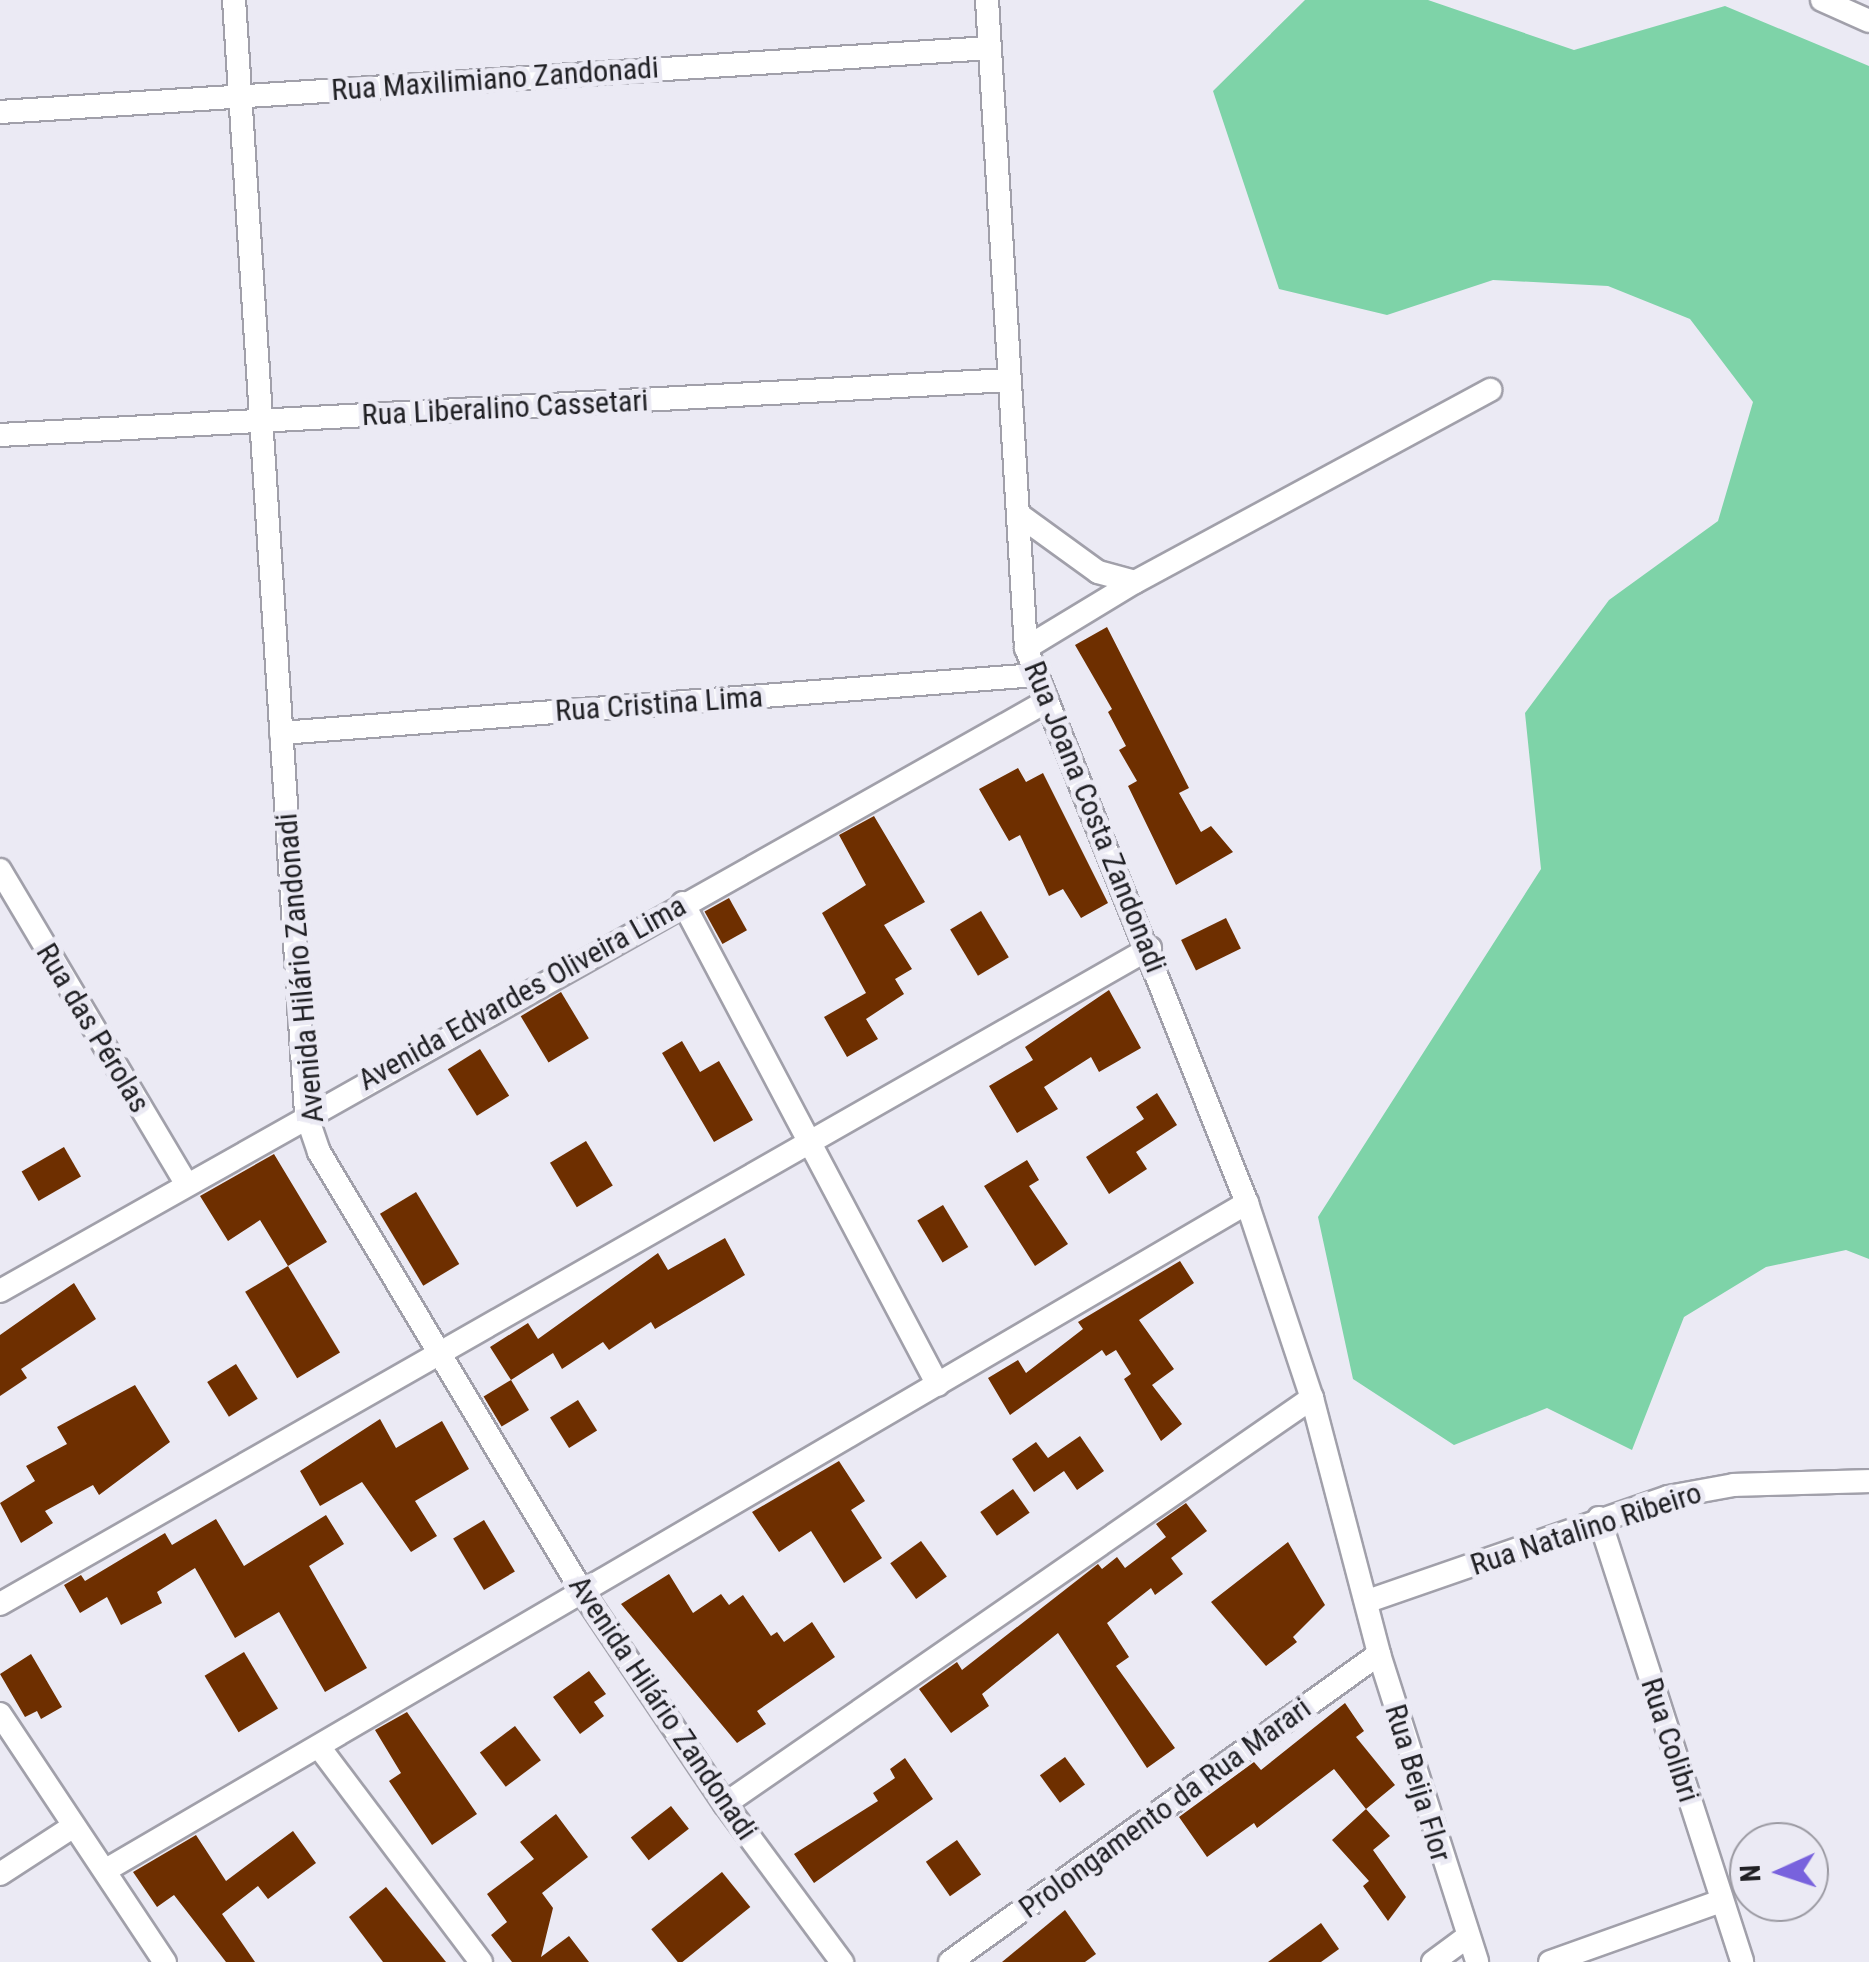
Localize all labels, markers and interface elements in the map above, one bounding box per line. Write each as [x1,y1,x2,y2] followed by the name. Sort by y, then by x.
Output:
[330,50,660,108] street label: Rua Maxilimiano Zandonadi
[361,383,649,433] street label: Rua Liberalino Cassetari
[1016,656,1174,978] street label: Rua Joana Costa Zandonadi
[554,679,764,729] street label: Rua Cristina Lima
[269,812,331,1124] street label: Avenida Hilário Zandonadi
[352,888,692,1098] street label: Avenida Edvardes Oliveira Lima
[28,937,158,1119] street label: Rua das Pérolas
[1466,1475,1706,1583] street label: Rua Natalino Ribeiro
[561,1569,765,1847] street label: Avenida Hilário Zandonadi
[1633,1673,1707,1807] street label: Rua Colibri
[1012,1690,1318,1926] street label: Prolongamento da Rua Marari
[1377,1700,1459,1866] street label: Rua Beija Flor
[1729,1822,1829,1922] north arrow
[1734,1864,1767,1883] text: N

